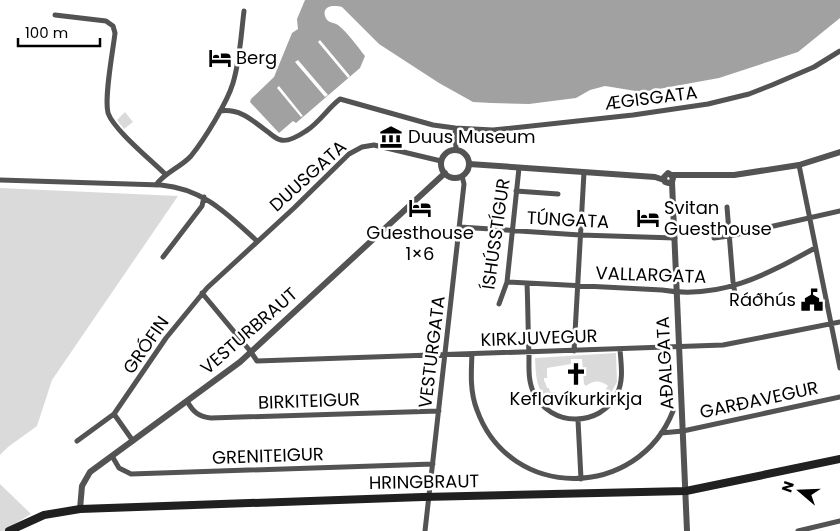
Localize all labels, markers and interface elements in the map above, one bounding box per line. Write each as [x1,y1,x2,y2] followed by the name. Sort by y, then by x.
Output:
[18,15,100,47] scale bar
[25,22,68,43] text: 100 m
[207,45,233,71] hotel icon: Berg
[236,45,277,70] place label: Berg
[603,79,699,116] street label: ÆGISGATA
[378,124,404,150] museum icon: Duus Museum
[408,124,536,149] place label: Duus Museum
[264,134,352,217] street label: DUUSGATA
[475,177,516,291] street label: ÍSHÚSSTÍGUR
[407,195,433,221] hotel icon: Guesthouse 1×6
[664,195,772,241] place label: Svitan Guesthouse
[526,205,610,234] street label: TÚNGATA
[635,205,661,231] hotel icon: Svitan Guesthouse
[366,220,474,266] place label: Guesthouse 1×6
[595,260,707,289] street label: VALLARGATA
[195,281,303,380] street label: VESTURBRAUT
[729,287,796,312] place label: Ráðhús
[799,287,825,313] public building icon: Ráðhús
[412,294,451,409] street label: VESTURGATA
[117,311,175,379] street label: GRÓFIN
[650,316,679,410] street label: AÐALGATA
[480,323,598,352] street label: KIRKJUVEGUR
[563,361,589,387] church icon: Keflavíkurkirkja
[697,375,821,424] street label: GARÐAVEGUR
[258,386,360,415] street label: BIRKITEIGUR
[510,386,642,411] place label: Keflavíkurkirkja
[212,441,324,470] street label: GRENITEIGUR
[775,466,825,516] north arrow
[369,468,480,495] street label: HRINGBRAUT
[777,479,799,495] text: N

